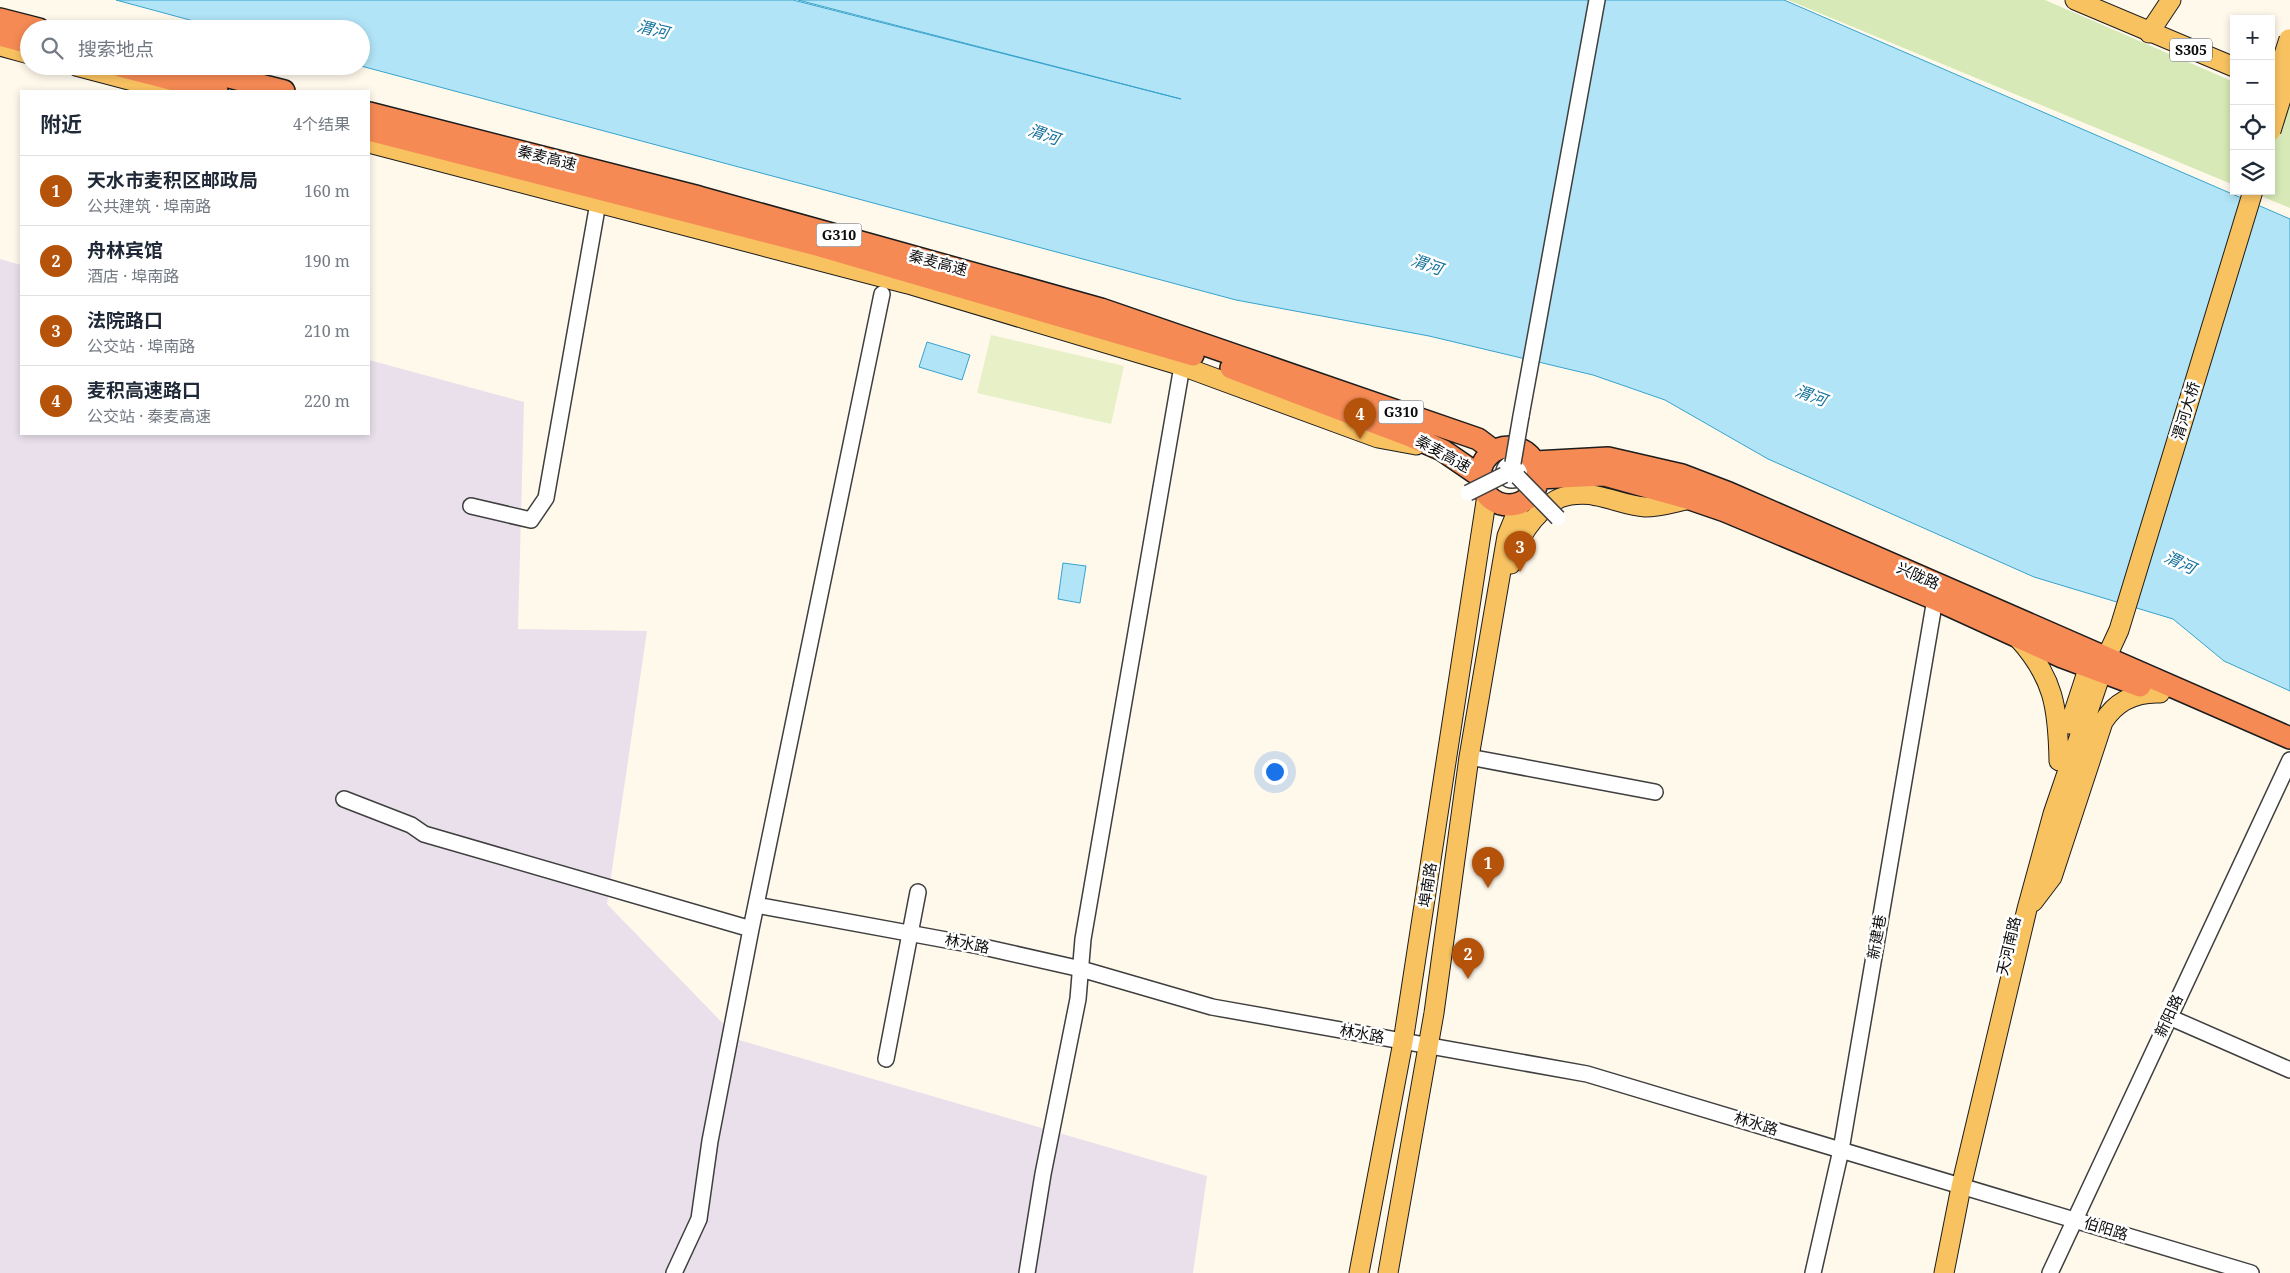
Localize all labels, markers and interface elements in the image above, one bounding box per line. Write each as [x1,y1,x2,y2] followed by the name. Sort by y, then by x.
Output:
[635,14,674,44] water label: 渭河
[2230,15,2275,195] map controls
[2230,15,2275,60] button: +
[20,20,370,75] search box
[38,34,66,62] icon: search
[78,36,154,62] text: 搜索地点
[2170,38,2212,62] road number: S305
[2230,60,2275,105] button: −
[2230,105,2275,150] button: locate
[40,110,82,138] text: 附近
[293,113,350,135] text: 4个结果
[1025,118,1066,151] water label: 渭河
[516,140,579,174] street label: 秦麦高速
[2230,150,2275,195] button: layers
[87,167,258,193] text: 天水市麦积区邮政局
[51,180,61,202] text: 1
[304,180,350,202] text: 160 m
[87,195,211,217] text: 公共建筑 · 埠南路
[816,224,862,246] road number: G310
[87,237,163,263] text: 舟林宾馆
[907,245,970,279] street label: 秦麦高速
[1408,248,1449,281] water label: 渭河
[51,250,61,272] text: 2
[304,250,350,272] text: 190 m
[87,265,179,287] text: 酒店 · 埠南路
[87,307,163,333] text: 法院路口
[51,320,61,342] text: 3
[304,320,350,342] text: 210 m
[87,335,195,357] text: 公交站 · 埠南路
[87,377,201,403] text: 麦积高速路口
[1792,379,1833,412] water label: 渭河
[2167,379,2203,442] street label: 渭河大桥
[51,390,61,412] text: 4
[304,390,350,412] text: 220 m
[1344,398,1376,439] pin: 4
[1378,401,1424,424] road number: G310
[87,405,211,427] text: 公交站 · 秦麦高速
[1412,430,1475,476] street label: 秦麦高速
[1504,531,1536,572] pin: 3
[2161,545,2202,580] water label: 渭河
[1894,557,1943,593] street label: 兴陇路
[1262,759,1288,785] your location
[1472,847,1504,888] pin: 1
[1414,861,1440,909] street label: 埠南路
[1862,913,1890,961] street label: 新建巷
[1992,914,2025,977] street label: 天河南路
[943,929,991,957] street label: 林水路
[1452,938,1484,979] pin: 2
[2150,991,2187,1040] street label: 新阳路
[1338,1019,1386,1047] street label: 林水路
[1732,1107,1781,1139] street label: 林水路
[2082,1212,2131,1244] street label: 伯阳路

